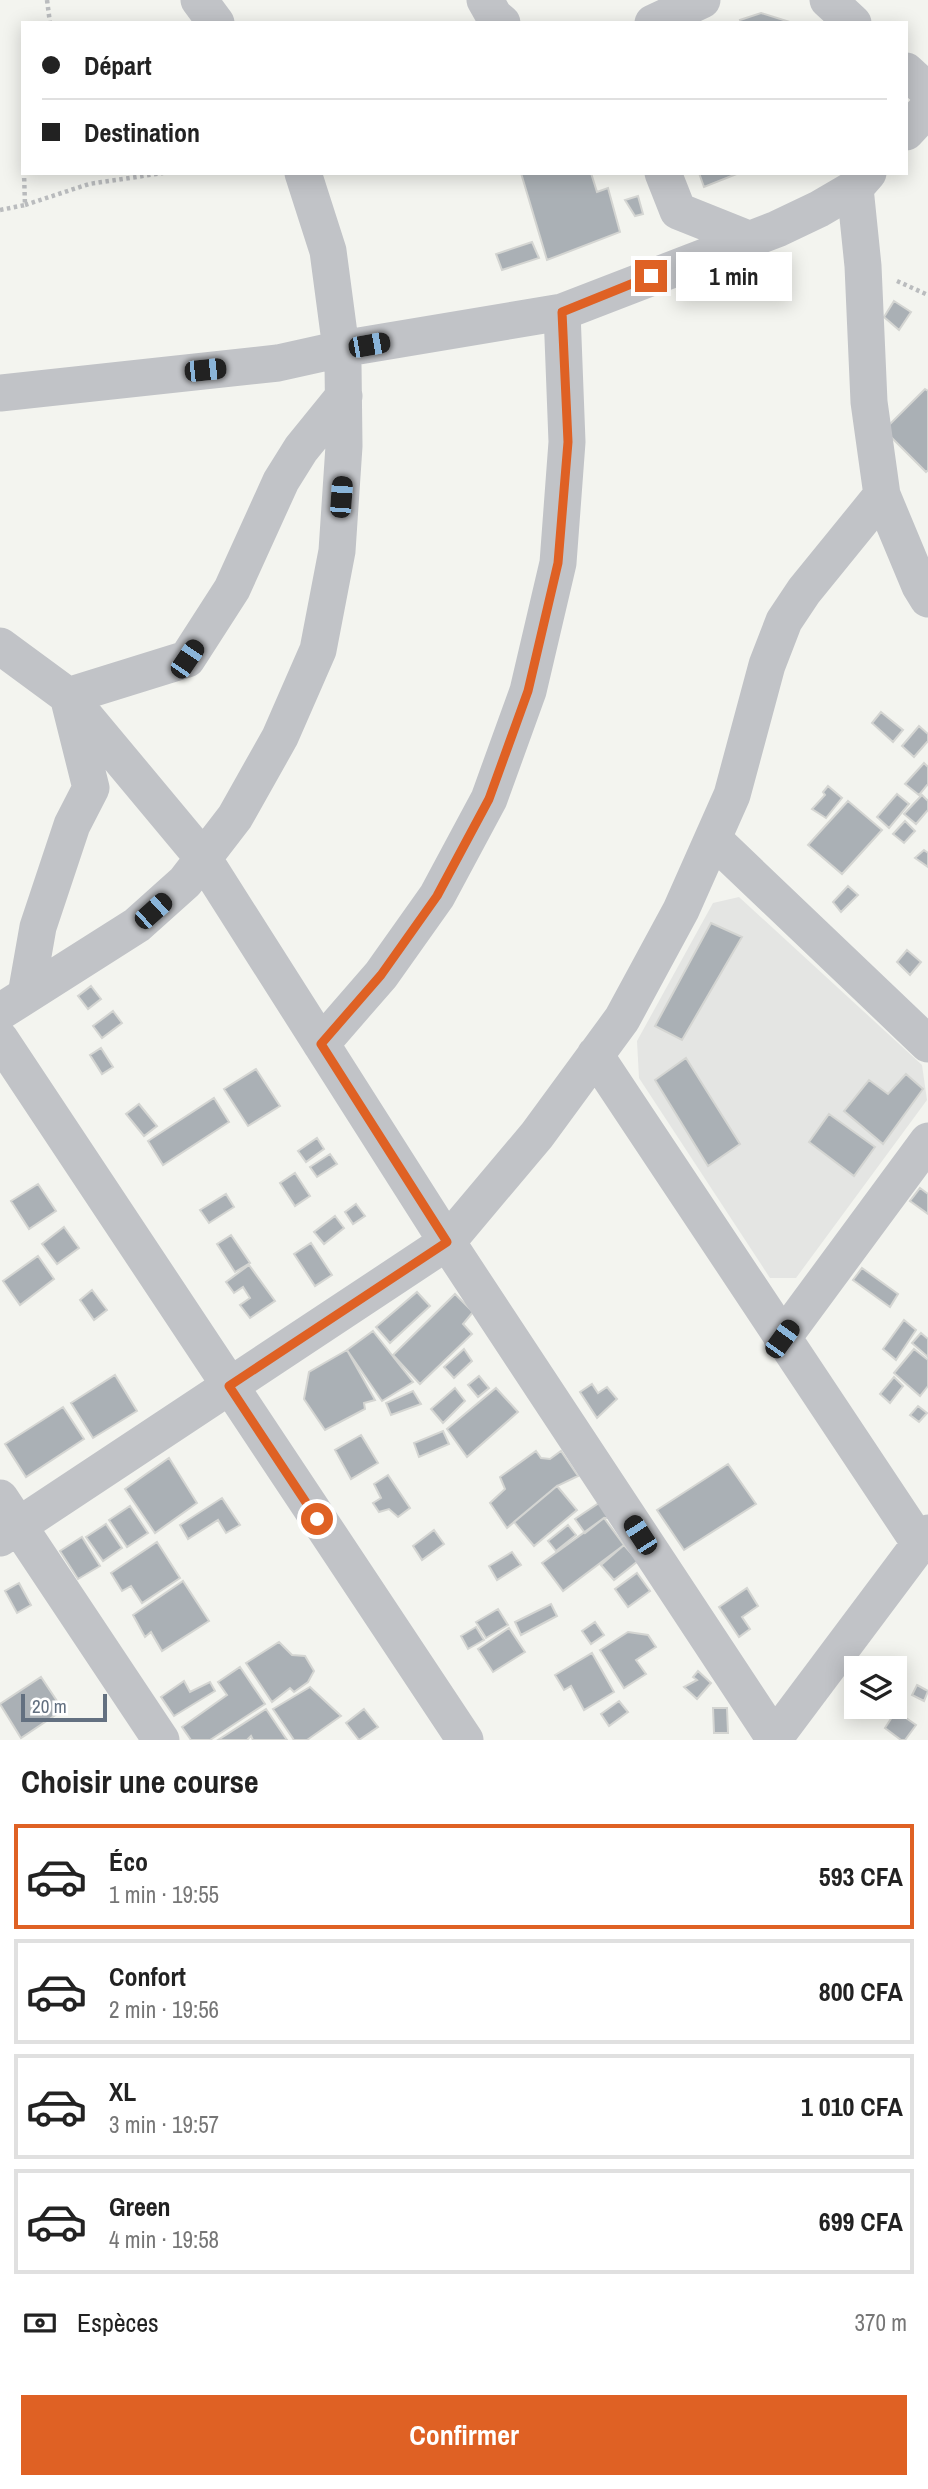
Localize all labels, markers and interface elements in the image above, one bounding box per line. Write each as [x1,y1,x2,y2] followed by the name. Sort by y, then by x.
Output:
[84,48,152,83] text: Départ
[84,115,200,150] text: Destination
[676,252,791,300] callout: 1 min
[635,260,667,292] route end
[709,261,759,292] text: 1 min
[347,331,392,359] car
[184,357,227,383] car
[330,475,353,519] car
[167,636,208,682] car
[131,889,176,933] car
[762,1316,803,1362] car
[301,1503,333,1535] route start
[620,1512,661,1558] car
[844,1656,907,1719] map controls
[844,1656,907,1719] button: layers
[21,1691,107,1723] scale bar
[32,1693,67,1719] text: 20 m
[21,1760,259,1803] text: Choisir une course
[109,1844,148,1879] text: Éco
[25,1845,88,1908] icon: car
[819,1859,903,1894] text: 593 CFA
[109,1879,219,1910] text: 1 min · 19:55
[109,1959,186,1994] text: Confort
[25,1960,88,2023] icon: car
[819,1974,903,2009] text: 800 CFA
[109,1994,219,2025] text: 2 min · 19:56
[109,2074,136,2109] text: XL
[25,2075,88,2138] icon: car
[801,2089,903,2124] text: 1 010 CFA
[109,2109,219,2140] text: 3 min · 19:57
[109,2189,171,2224] text: Green
[25,2190,88,2253] icon: car
[819,2204,903,2239] text: 699 CFA
[109,2224,219,2255] text: 4 min · 19:58
[21,2304,59,2342] icon: cash
[77,2305,159,2340] text: Espèces
[855,2307,907,2338] text: 370 m
[21,2395,907,2475] button: Confirmer

